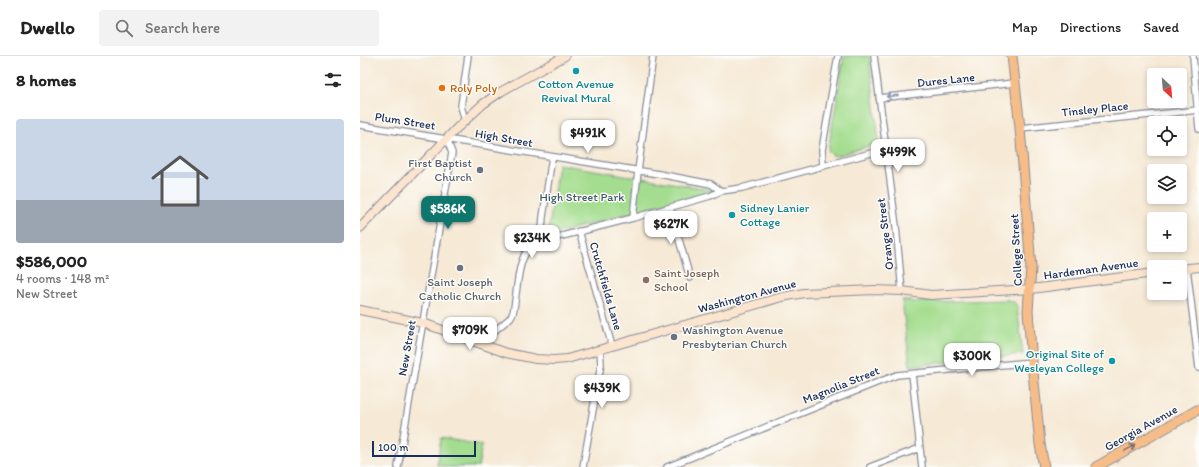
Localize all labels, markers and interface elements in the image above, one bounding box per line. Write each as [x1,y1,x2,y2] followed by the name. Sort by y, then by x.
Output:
[99,10,379,46] search box
[20,16,75,39] text: Dwello
[113,17,135,39] icon: search
[145,19,220,37] text: Search here
[1012,19,1038,36] text: Map
[1060,19,1121,36] text: Directions
[1143,19,1179,36] text: Saved
[571,66,581,76] marker: Cotton Avenue Revival Mural
[1147,68,1187,108] north arrow
[1147,68,1187,300] map controls
[322,69,344,91] icon: filters
[16,70,76,90] text: 8 homes
[916,70,976,90] street label: Dures Lane
[538,77,614,105] place label: Cotton Avenue Revival Mural
[450,81,497,95] place label: Roly Poly
[437,83,447,93] marker: Roly Poly
[886,93,899,100] one-way arrow
[1061,98,1129,119] street label: Tinsley Place
[374,109,437,133] street label: Plum Street
[1147,116,1187,156] button: locate
[560,120,616,154] pin: $491K
[570,125,606,140] text: $491K
[474,126,534,150] street label: High Street
[870,139,926,173] pin: $499K
[880,144,916,159] text: $499K
[144,145,216,217] icon: home
[408,156,473,184] place label: First Baptist Church
[1147,164,1187,204] button: layers
[475,165,485,175] marker: First Baptist Church
[539,190,625,204] park label: High Street Park
[420,196,476,230] pin: $586K
[874,197,896,271] street label: Orange Street
[430,201,466,216] text: $586K
[740,201,810,229] place label: Sidney Lanier Cottage
[727,210,737,220] marker: Sidney Lanier Cottage
[643,211,699,245] pin: $627K
[1147,212,1187,252] button: +
[1007,213,1025,287] street label: College Street
[653,216,689,231] text: $627K
[504,225,560,259] pin: $234K
[514,230,550,245] text: $234K
[587,240,625,332] street label: Crutchfields Lane
[16,251,87,271] text: $586,000
[1043,255,1139,283] street label: Hardeman Avenue
[1147,260,1187,300] button: −
[455,263,465,273] marker: Saint Joseph Catholic Church
[654,266,719,294] place label: Saint Joseph School
[16,271,109,286] text: 4 rooms · 148 m²
[419,275,501,303] place label: Saint Joseph Catholic Church
[641,275,651,285] marker: Saint Joseph School
[696,276,798,316] street label: Washington Avenue
[16,286,77,301] text: New Street
[442,317,498,351] pin: $709K
[395,318,419,377] street label: New Street
[452,322,488,337] text: $709K
[682,323,787,351] place label: Washington Avenue Presbyterian Church
[669,332,679,342] marker: Washington Avenue Presbyterian Church
[944,343,1000,377] pin: $300K
[1014,347,1104,375] place label: Original Site of Wesleyan College
[953,348,991,363] text: $300K
[1107,356,1117,366] marker: Original Site of Wesleyan College
[801,363,882,407] street label: Magnolia Street
[574,375,630,409] pin: $439K
[584,380,620,395] text: $439K
[1102,402,1180,454] street label: Georgia Avenue
[372,439,476,458] scale bar
[378,441,408,454] text: 100 m
[1124,444,1136,451] one-way arrow

